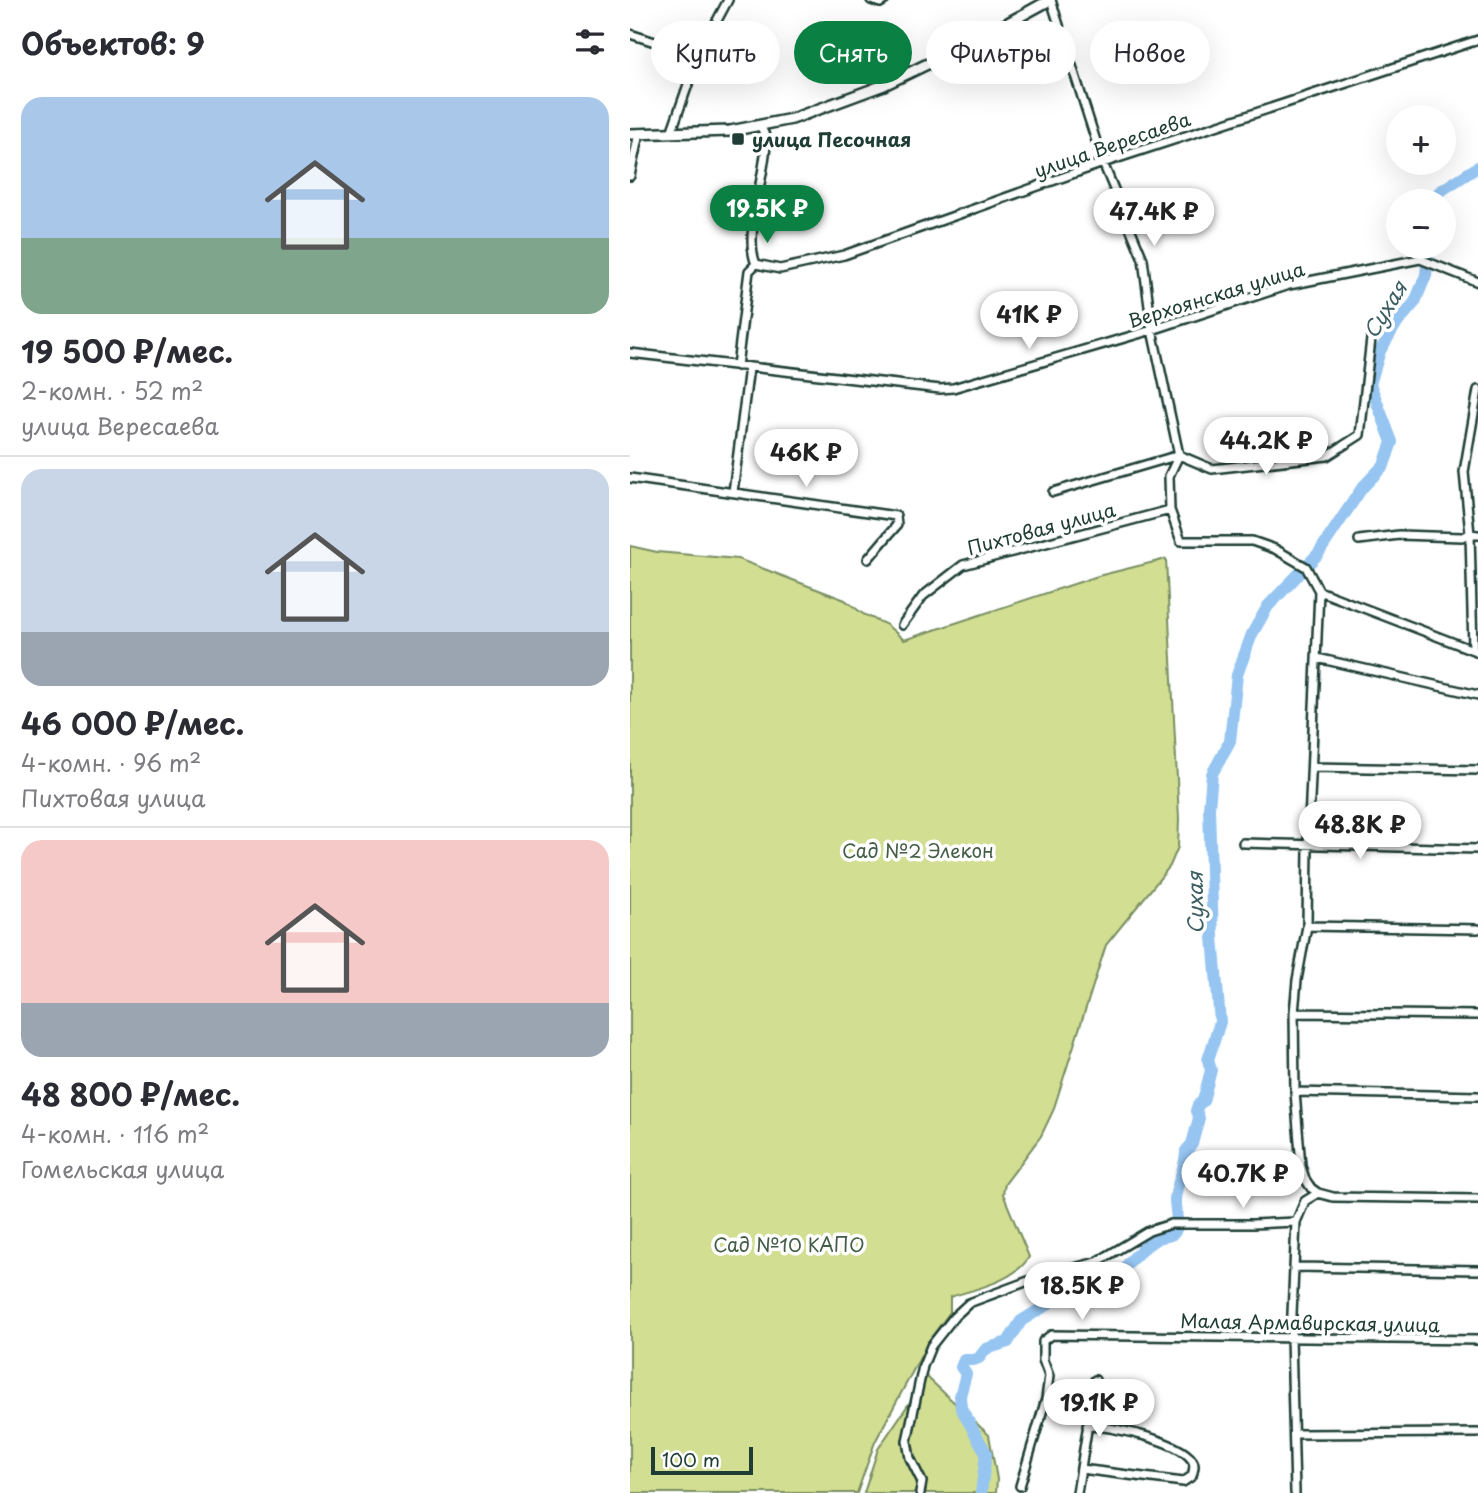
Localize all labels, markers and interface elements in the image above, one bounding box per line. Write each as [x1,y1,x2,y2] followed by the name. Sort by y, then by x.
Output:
[21,20,205,65] text: Объектов: 9
[651,21,780,84] chip: Купить
[794,21,912,84] chip: Снять
[926,21,1076,84] chip: Фильтры
[1090,21,1210,84] chip: Новое
[571,23,609,61] icon: filters
[1030,104,1194,184] street label: улица Вересаева
[1386,105,1456,259] map controls
[1386,105,1456,175] button: +
[752,125,911,153] place label: улица Песочная
[730,131,746,147] marker: улица Песочная
[252,142,378,268] icon: home
[702,186,832,245] pin: 19.5K ₽
[1089,188,1219,248] pin: 47.4K ₽
[1386,189,1456,259] button: −
[726,190,808,225] text: 19.5K ₽
[1109,193,1199,228] text: 47.4K ₽
[1124,254,1308,334] street label: Верхоянская улица
[1354,273,1415,344] water label: Сухая
[980,292,1078,351] pin: 41K ₽
[996,296,1062,331] text: 41K ₽
[21,328,233,373] text: 19 500 ₽/мес.
[21,373,203,408] text: 2-комн. · 52 m²
[21,408,219,443] text: улица Вересаева
[1201,418,1331,477] pin: 44.2K ₽
[1219,422,1313,457] text: 44.2K ₽
[757,430,855,489] pin: 46K ₽
[770,434,842,469] text: 46K ₽
[964,495,1118,561] street label: Пихтовая улица
[252,514,378,640] icon: home
[21,700,244,745] text: 46 000 ₽/мес.
[21,745,201,780] text: 4-комн. · 96 m²
[21,780,206,815] text: Пихтовая улица
[1295,802,1425,861] pin: 48.8K ₽
[1315,806,1406,841] text: 48.8K ₽
[842,836,994,864] park label: Сад №2 Элекон
[1177,870,1211,934] water label: Сухая
[252,885,378,1011] icon: home
[21,1071,240,1116] text: 48 800 ₽/мес.
[21,1116,209,1151] text: 4-комн. · 116 m²
[1178,1150,1308,1210] pin: 40.7K ₽
[21,1151,224,1186] text: Гомельская улица
[1197,1155,1289,1190] text: 40.7K ₽
[713,1230,865,1258] park label: Сад №10 КАПО
[1017,1262,1147,1322] pin: 18.5K ₽
[1040,1267,1124,1302] text: 18.5K ₽
[1180,1306,1440,1338] street label: Малая Армавирская улица
[1034,1380,1164,1439] pin: 19.1K ₽
[1060,1384,1138,1419] text: 19.1K ₽
[651,1444,752,1476] scale bar
[662,1445,720,1473] text: 100 m

